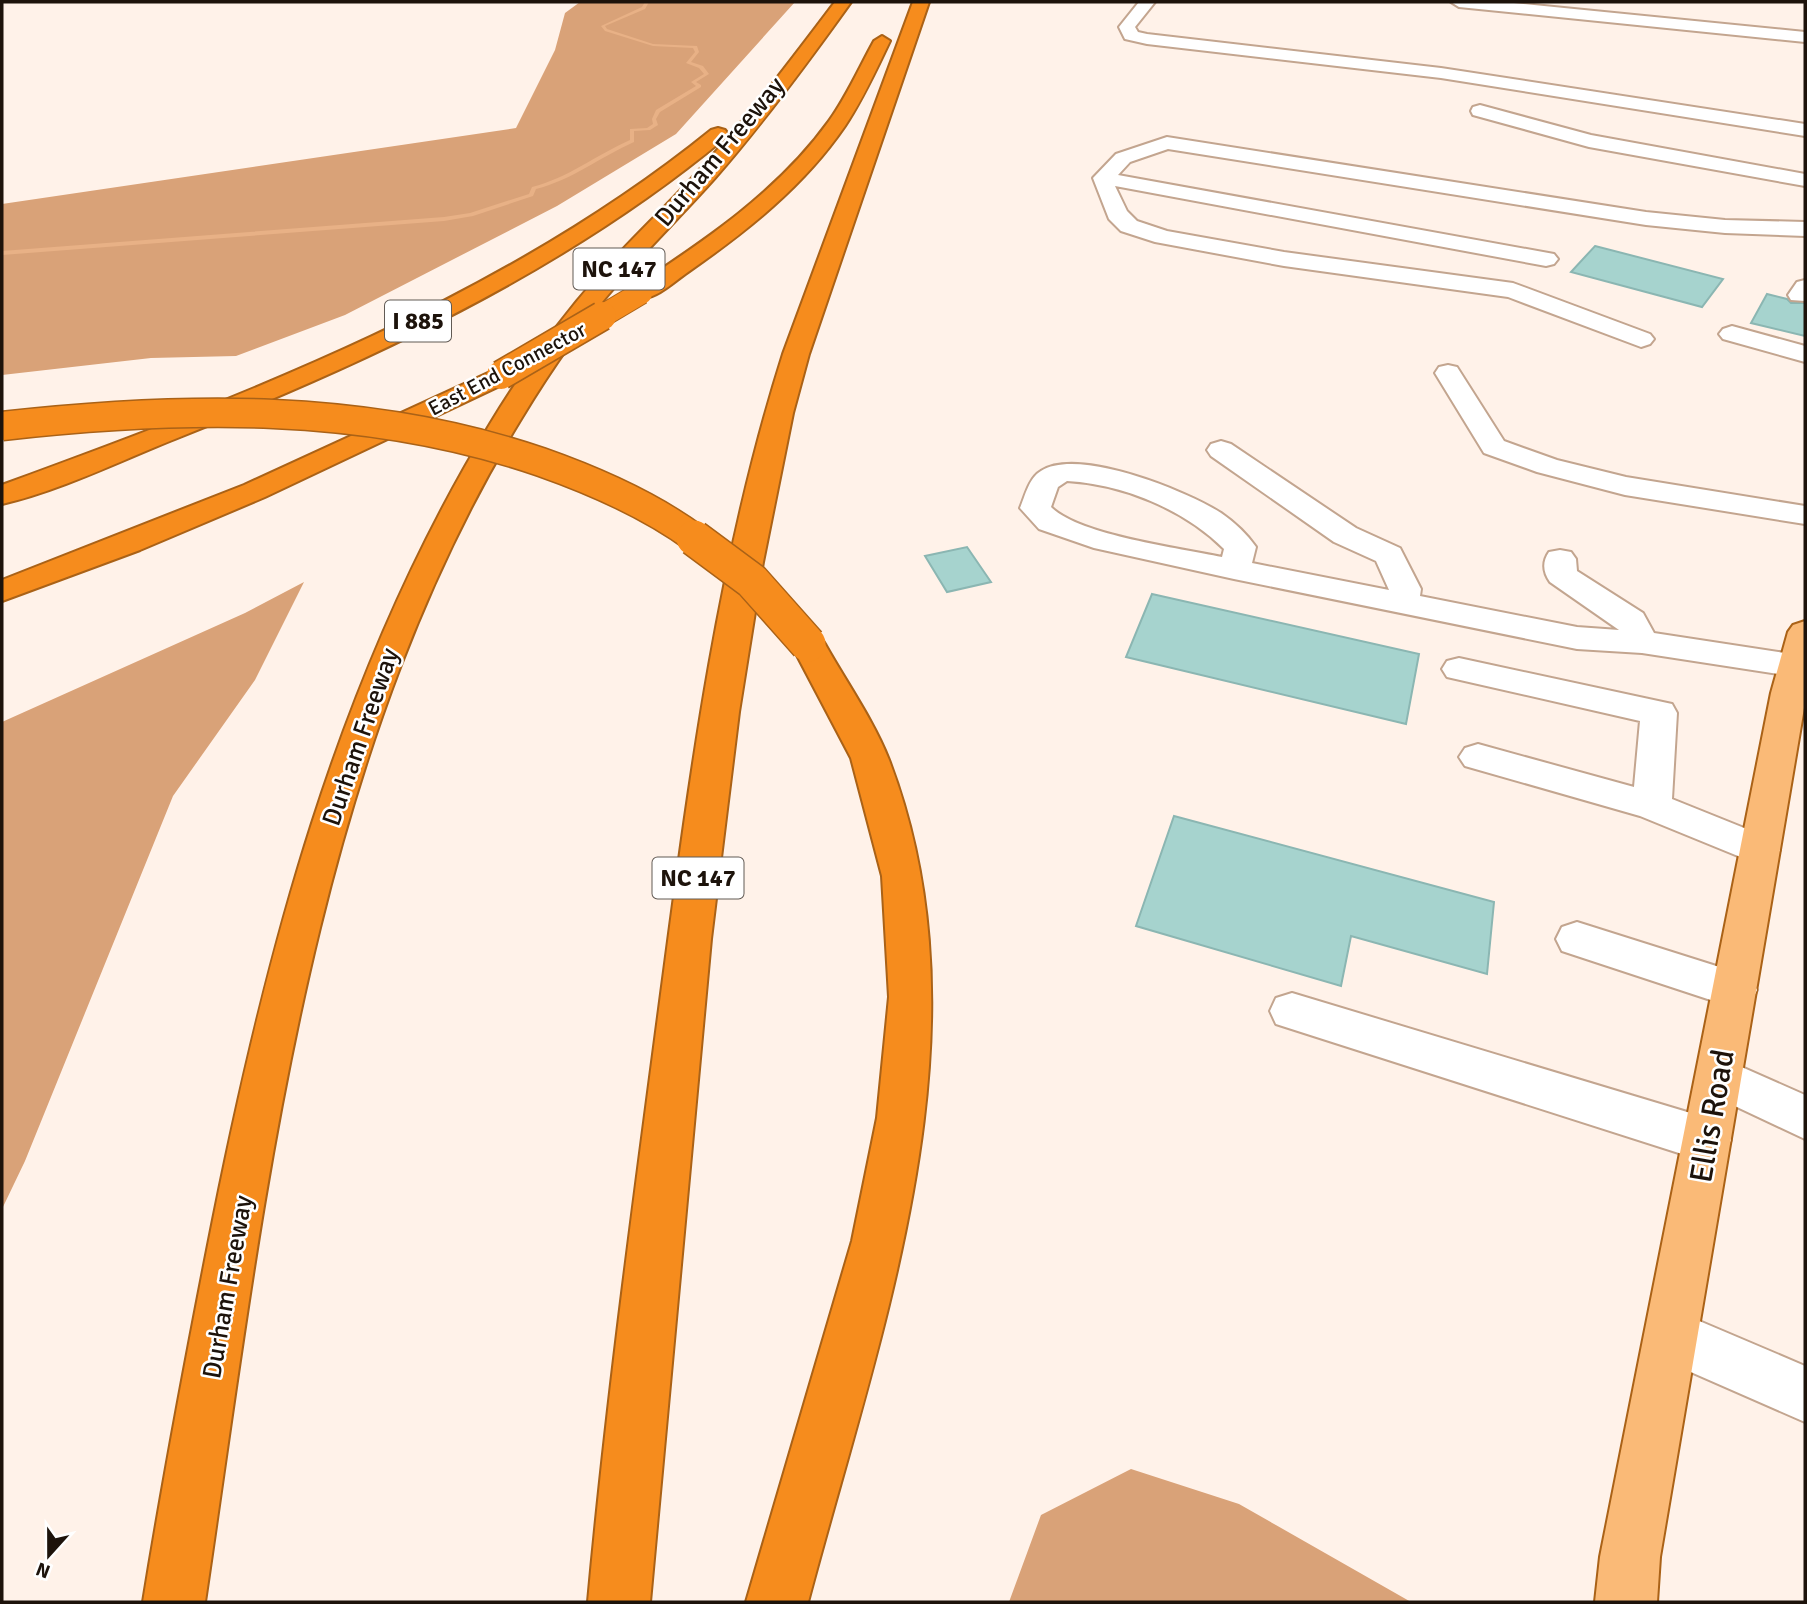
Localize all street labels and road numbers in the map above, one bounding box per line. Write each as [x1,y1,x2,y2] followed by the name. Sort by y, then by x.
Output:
[648,71,792,233] street label: Durham Freeway
[574,248,664,290] road number: NC 147
[385,300,451,342] road number: I 885
[424,316,591,422] street label: East End Connector
[316,644,406,830] street label: Durham Freeway
[652,858,744,898] road number: NC 147
[1681,1046,1743,1186] street label: Ellis Road
[196,1193,260,1381] street label: Durham Freeway

